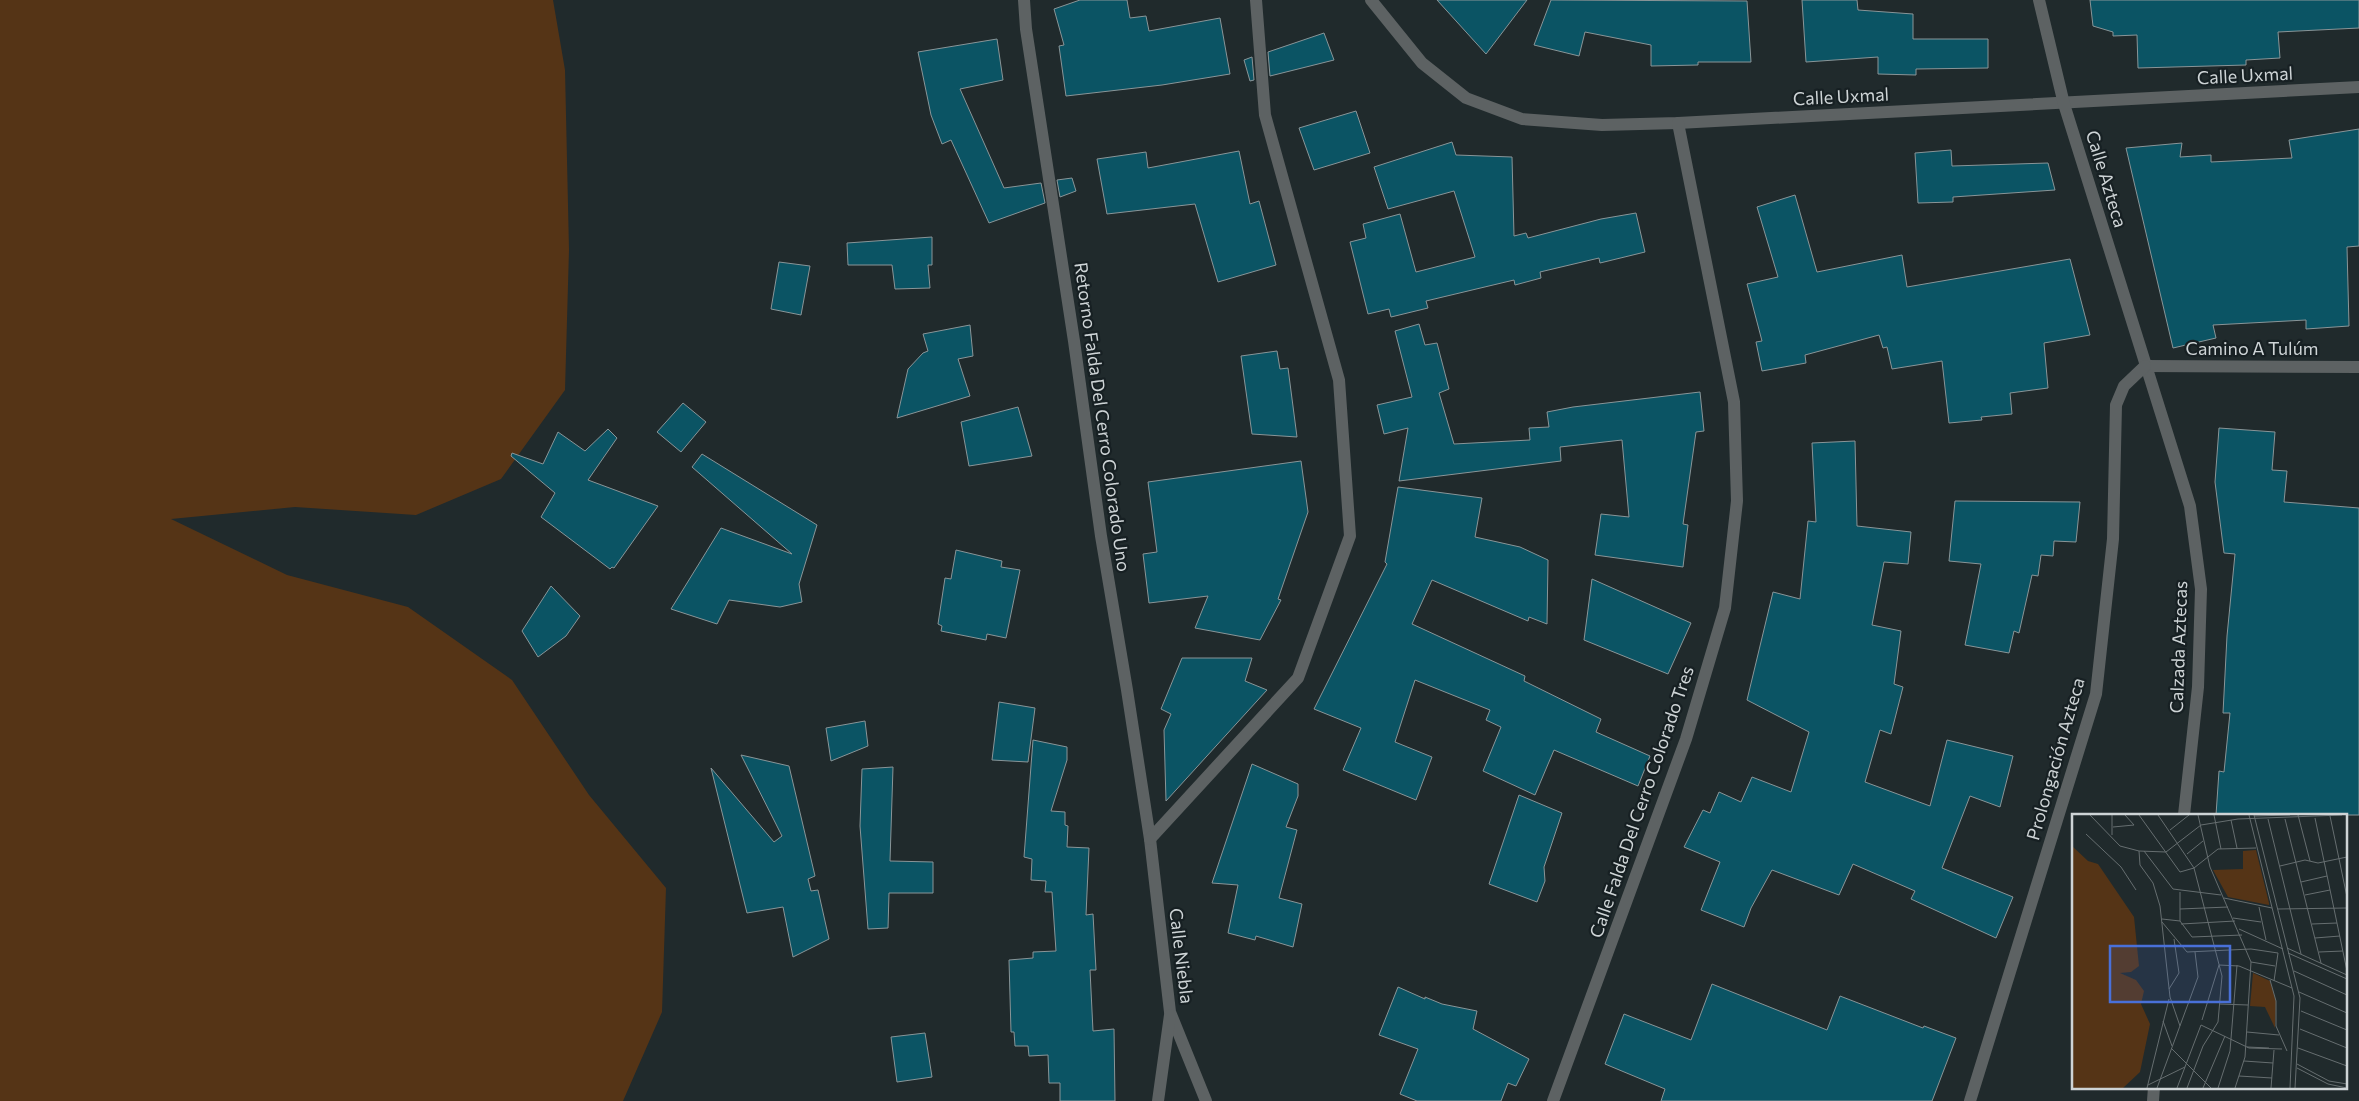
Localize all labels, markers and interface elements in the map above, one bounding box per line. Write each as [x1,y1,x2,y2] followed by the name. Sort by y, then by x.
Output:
[2196,61,2294,89] street label: Calle Uxmal
[1792,82,1890,110] street label: Calle Uxmal
[2082,128,2132,230] street label: Calle Azteca
[1070,261,1136,573] street label: Retorno Falda Del Cerro Colorado Uno
[2186,337,2318,359] street label: Camino A Tulúm
[2165,580,2191,714] street label: Calzada Aztecas
[1584,663,1698,940] street label: Calle Falda Del Cerro Colorado Tres
[2021,675,2089,843] street label: Prolongación Azteca
[2072,814,2346,1088] inset map
[1165,907,1199,1005] street label: Calle Niebla

